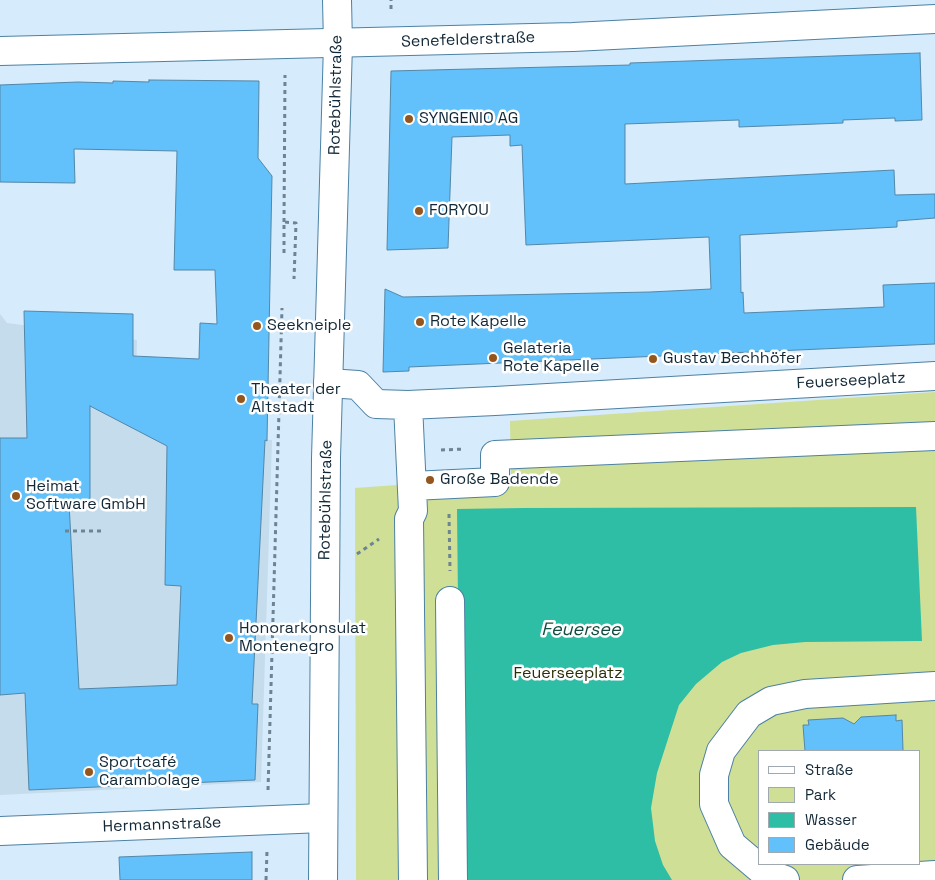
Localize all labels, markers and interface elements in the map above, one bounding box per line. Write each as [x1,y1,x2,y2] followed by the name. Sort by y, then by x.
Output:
[401,28,535,52] street label: Senefelderstraße
[325,35,347,155] street label: Rotebühlstraße
[419,109,518,129] place label: SYNGENIO AG
[403,113,415,125] marker: SYNGENIO AG
[429,201,489,221] place label: FORYOU
[413,205,425,217] marker: FORYOU
[430,312,526,332] place label: Rote Kapelle
[267,316,351,336] place label: Seekneiple
[414,316,426,328] marker: Rote Kapelle
[251,320,263,332] marker: Seekneiple
[503,339,599,377] place label: Gelateria Rote Kapelle
[663,349,801,369] place label: Gustav Bechhöfer
[487,352,499,364] marker: Gelateria Rote Kapelle
[647,353,659,365] marker: Gustav Bechhöfer
[796,369,906,393] street label: Feuerseeplatz
[251,380,341,418] place label: Theater der Altstadt
[235,393,247,405] marker: Theater der Altstadt
[315,440,337,560] street label: Rotebühlstraße
[440,470,559,490] place label: Große Badende
[424,474,436,486] marker: Große Badende
[26,477,146,515] place label: Heimat Software GmbH
[10,490,22,502] marker: Heimat Software GmbH
[239,619,366,657] place label: Honorarkonsulat Montenegro
[541,619,621,641] water label: Feuersee
[223,632,235,644] marker: Honorarkonsulat Montenegro
[513,664,623,684] park label: Feuerseeplatz
[758,750,920,865] legend
[99,753,200,791] place label: Sportcafé Carambolage
[805,760,853,779] text: Straße
[83,766,95,778] marker: Sportcafé Carambolage
[805,785,836,804] text: Park
[805,810,857,829] text: Wasser
[102,813,222,837] street label: Hermannstraße
[805,835,870,854] text: Gebäude

